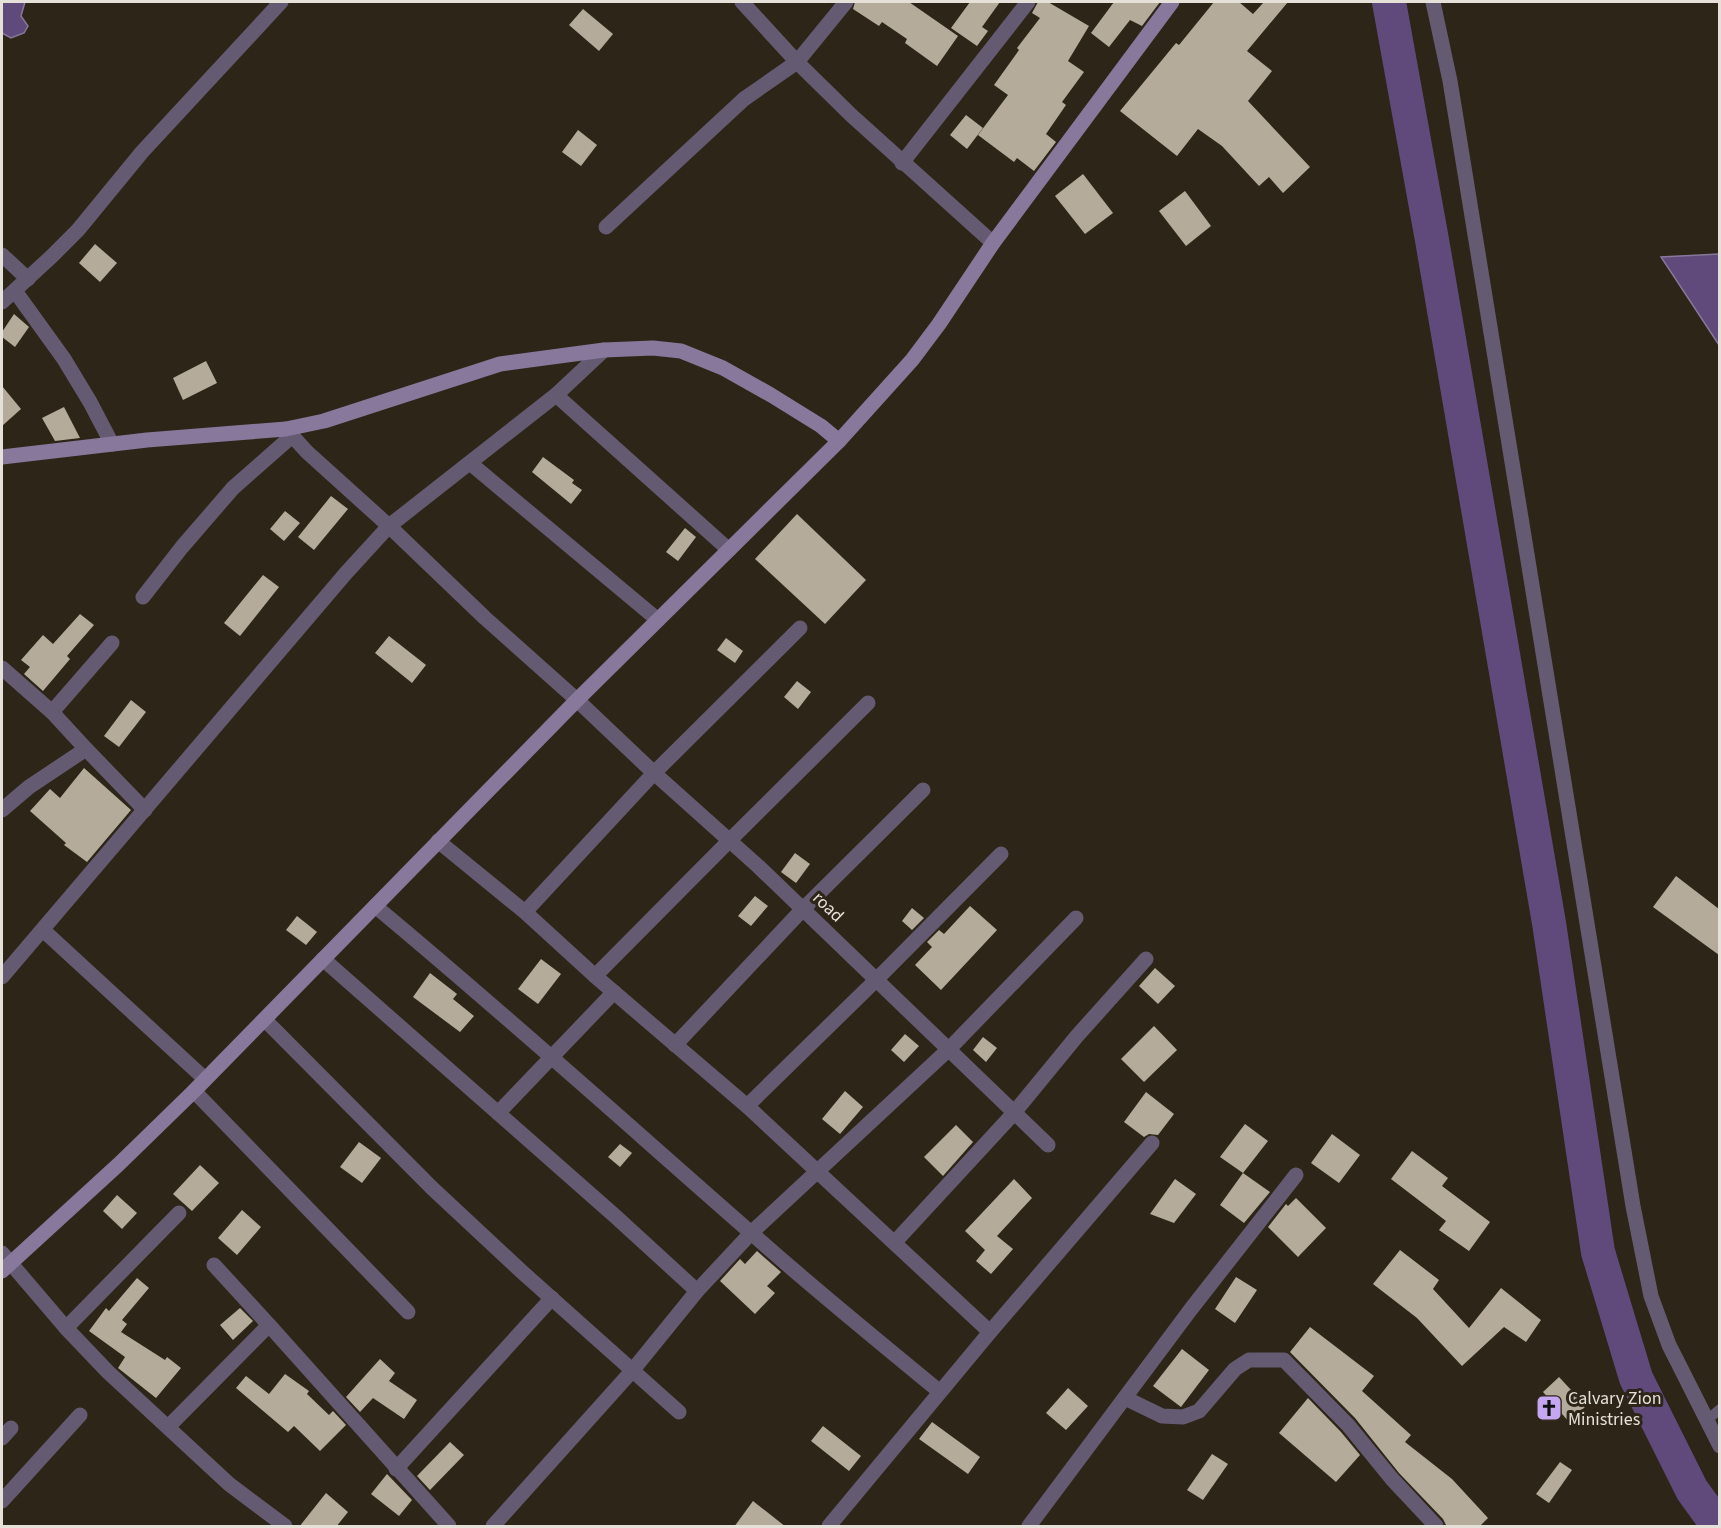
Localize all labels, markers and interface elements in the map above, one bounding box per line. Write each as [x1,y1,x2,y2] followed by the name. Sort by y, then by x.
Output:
[807,886,849,928] street label: road
[1568,1386,1662,1432] place label: Calvary Zion Ministries
[1534,1393,1564,1423] church icon: Calvary Zion Ministries

